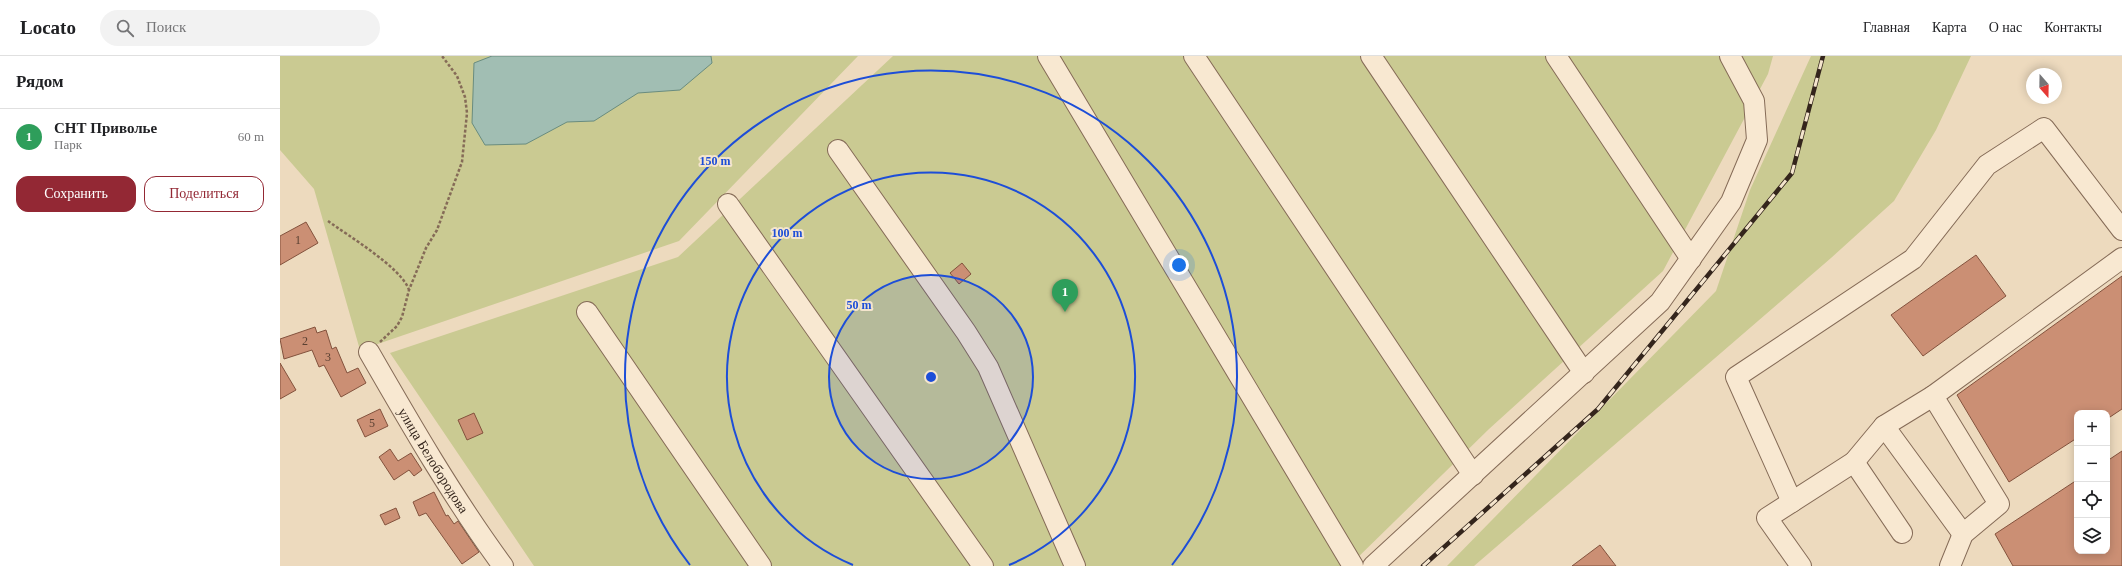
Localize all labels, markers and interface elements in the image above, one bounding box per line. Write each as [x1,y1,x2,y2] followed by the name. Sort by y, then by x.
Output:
[100,10,380,46] search box
[20,17,76,38] text: Locato
[114,17,136,39] icon: search
[146,19,186,35] text: Поиск
[1863,20,1910,35] text: Главная
[1932,20,1967,35] text: Карта
[1989,20,2022,35] text: О нас
[2044,20,2102,35] text: Контакты
[2026,68,2062,104] north arrow
[16,72,64,91] text: Рядом
[54,120,157,136] text: СНТ Приволье
[26,129,32,144] text: 1
[238,129,264,144] text: 60 m
[54,137,82,152] text: Парк
[700,154,731,168] text: 150 m
[16,176,136,212] button: Сохранить
[144,176,264,212] button: Поделиться
[772,226,803,240] text: 100 m
[295,233,301,247] house number: 1
[1169,255,1189,275] your location
[1052,279,1078,312] pin: 1
[847,298,872,312] text: 50 m
[302,334,308,348] house number: 2
[325,350,331,364] house number: 3
[924,370,938,384] centre of rings
[395,405,472,517] street label: улица Белобородова
[2074,410,2110,554] map controls
[2074,410,2110,446] button: +
[369,416,375,430] house number: 5
[2074,446,2110,482] button: −
[2074,482,2110,518] button: locate
[2074,518,2110,554] button: layers

